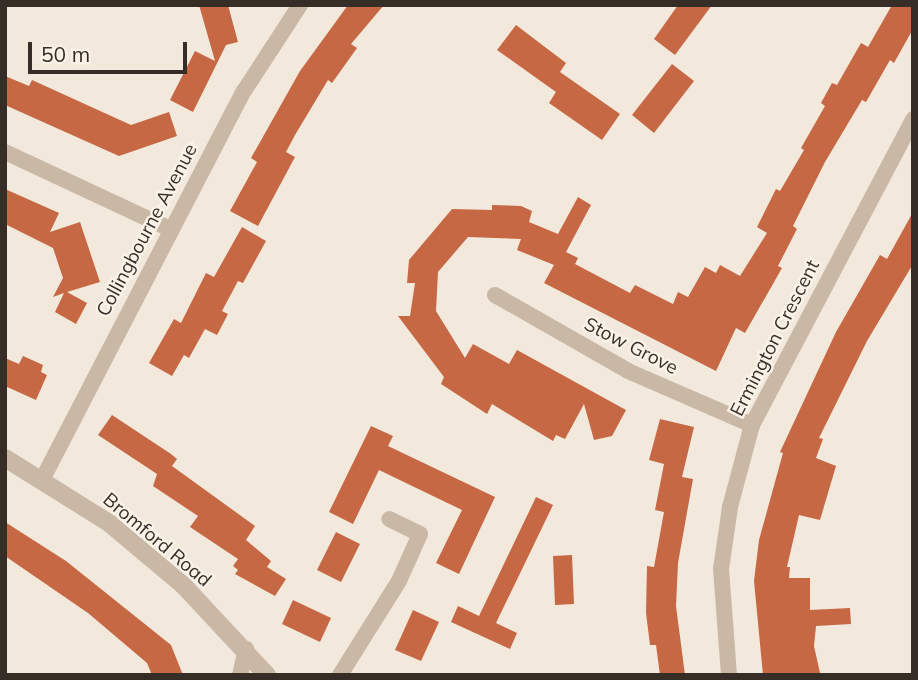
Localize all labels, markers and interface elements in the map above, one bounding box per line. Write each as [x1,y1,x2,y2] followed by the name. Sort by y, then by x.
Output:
[32,28,191,72] scale bar
[41,41,90,67] text: 50 m
[92,140,202,320] street label: Collingbourne Avenue
[726,256,824,420] street label: Ermington Crescent
[580,313,682,379] street label: Stow Grove
[98,488,216,592] street label: Bromford Road

